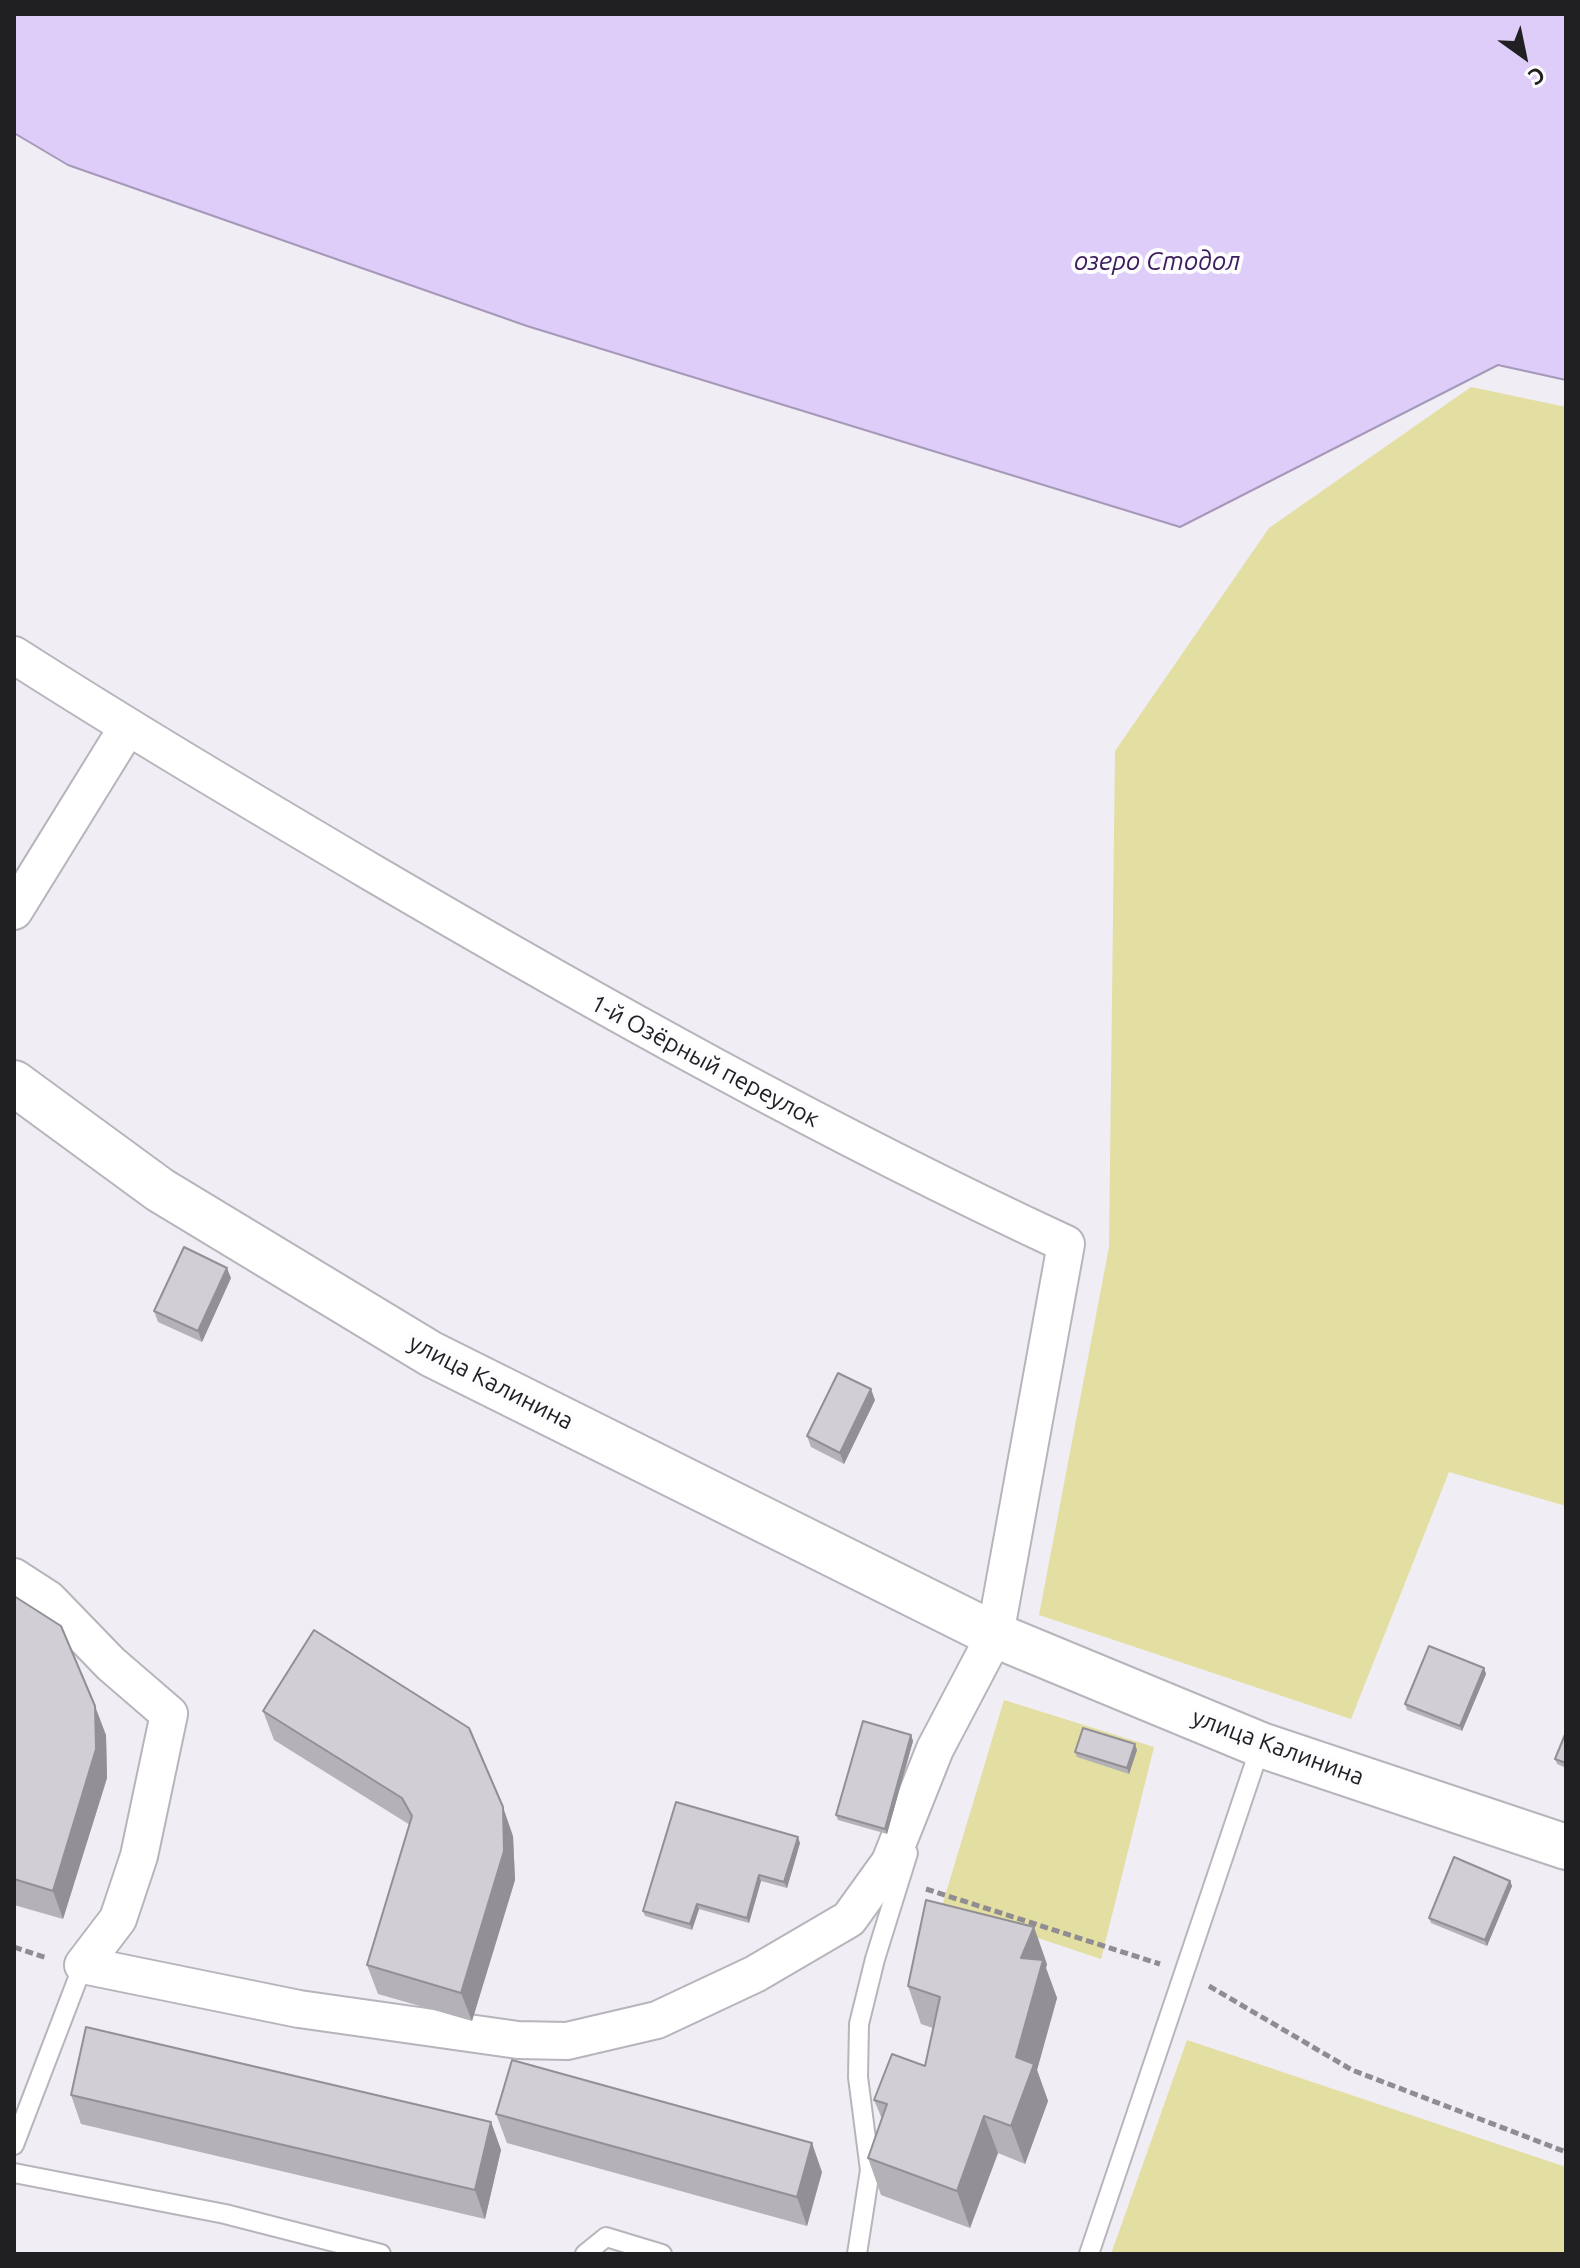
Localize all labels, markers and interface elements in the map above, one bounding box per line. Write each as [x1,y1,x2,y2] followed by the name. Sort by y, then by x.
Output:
[1484,16,1564,96] north arrow
[1525,62,1550,91] text: С
[1074,245,1240,277] water label: озеро Стодол
[586,988,824,1134] street label: 1-й Озёрный переулок
[404,1328,578,1436] street label: улица Калинина
[1188,1703,1368,1791] street label: улица Калинина

